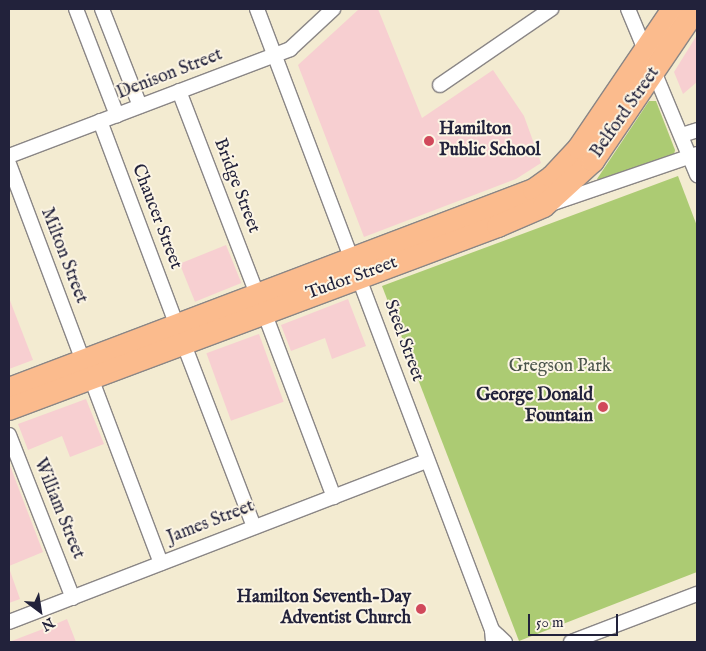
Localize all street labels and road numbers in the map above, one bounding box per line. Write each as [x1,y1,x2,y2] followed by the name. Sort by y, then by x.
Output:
[114,45,226,105] street label: Denison Street
[587,63,665,163] street label: Belford Street
[208,136,264,236] street label: Bridge Street
[126,161,186,273] street label: Chaucer Street
[35,205,91,307] street label: Milton Street
[303,253,401,305] street label: Tudor Street
[378,297,428,385] street label: Steel Street
[28,455,88,563] street label: William Street
[164,496,258,550] street label: James Street

